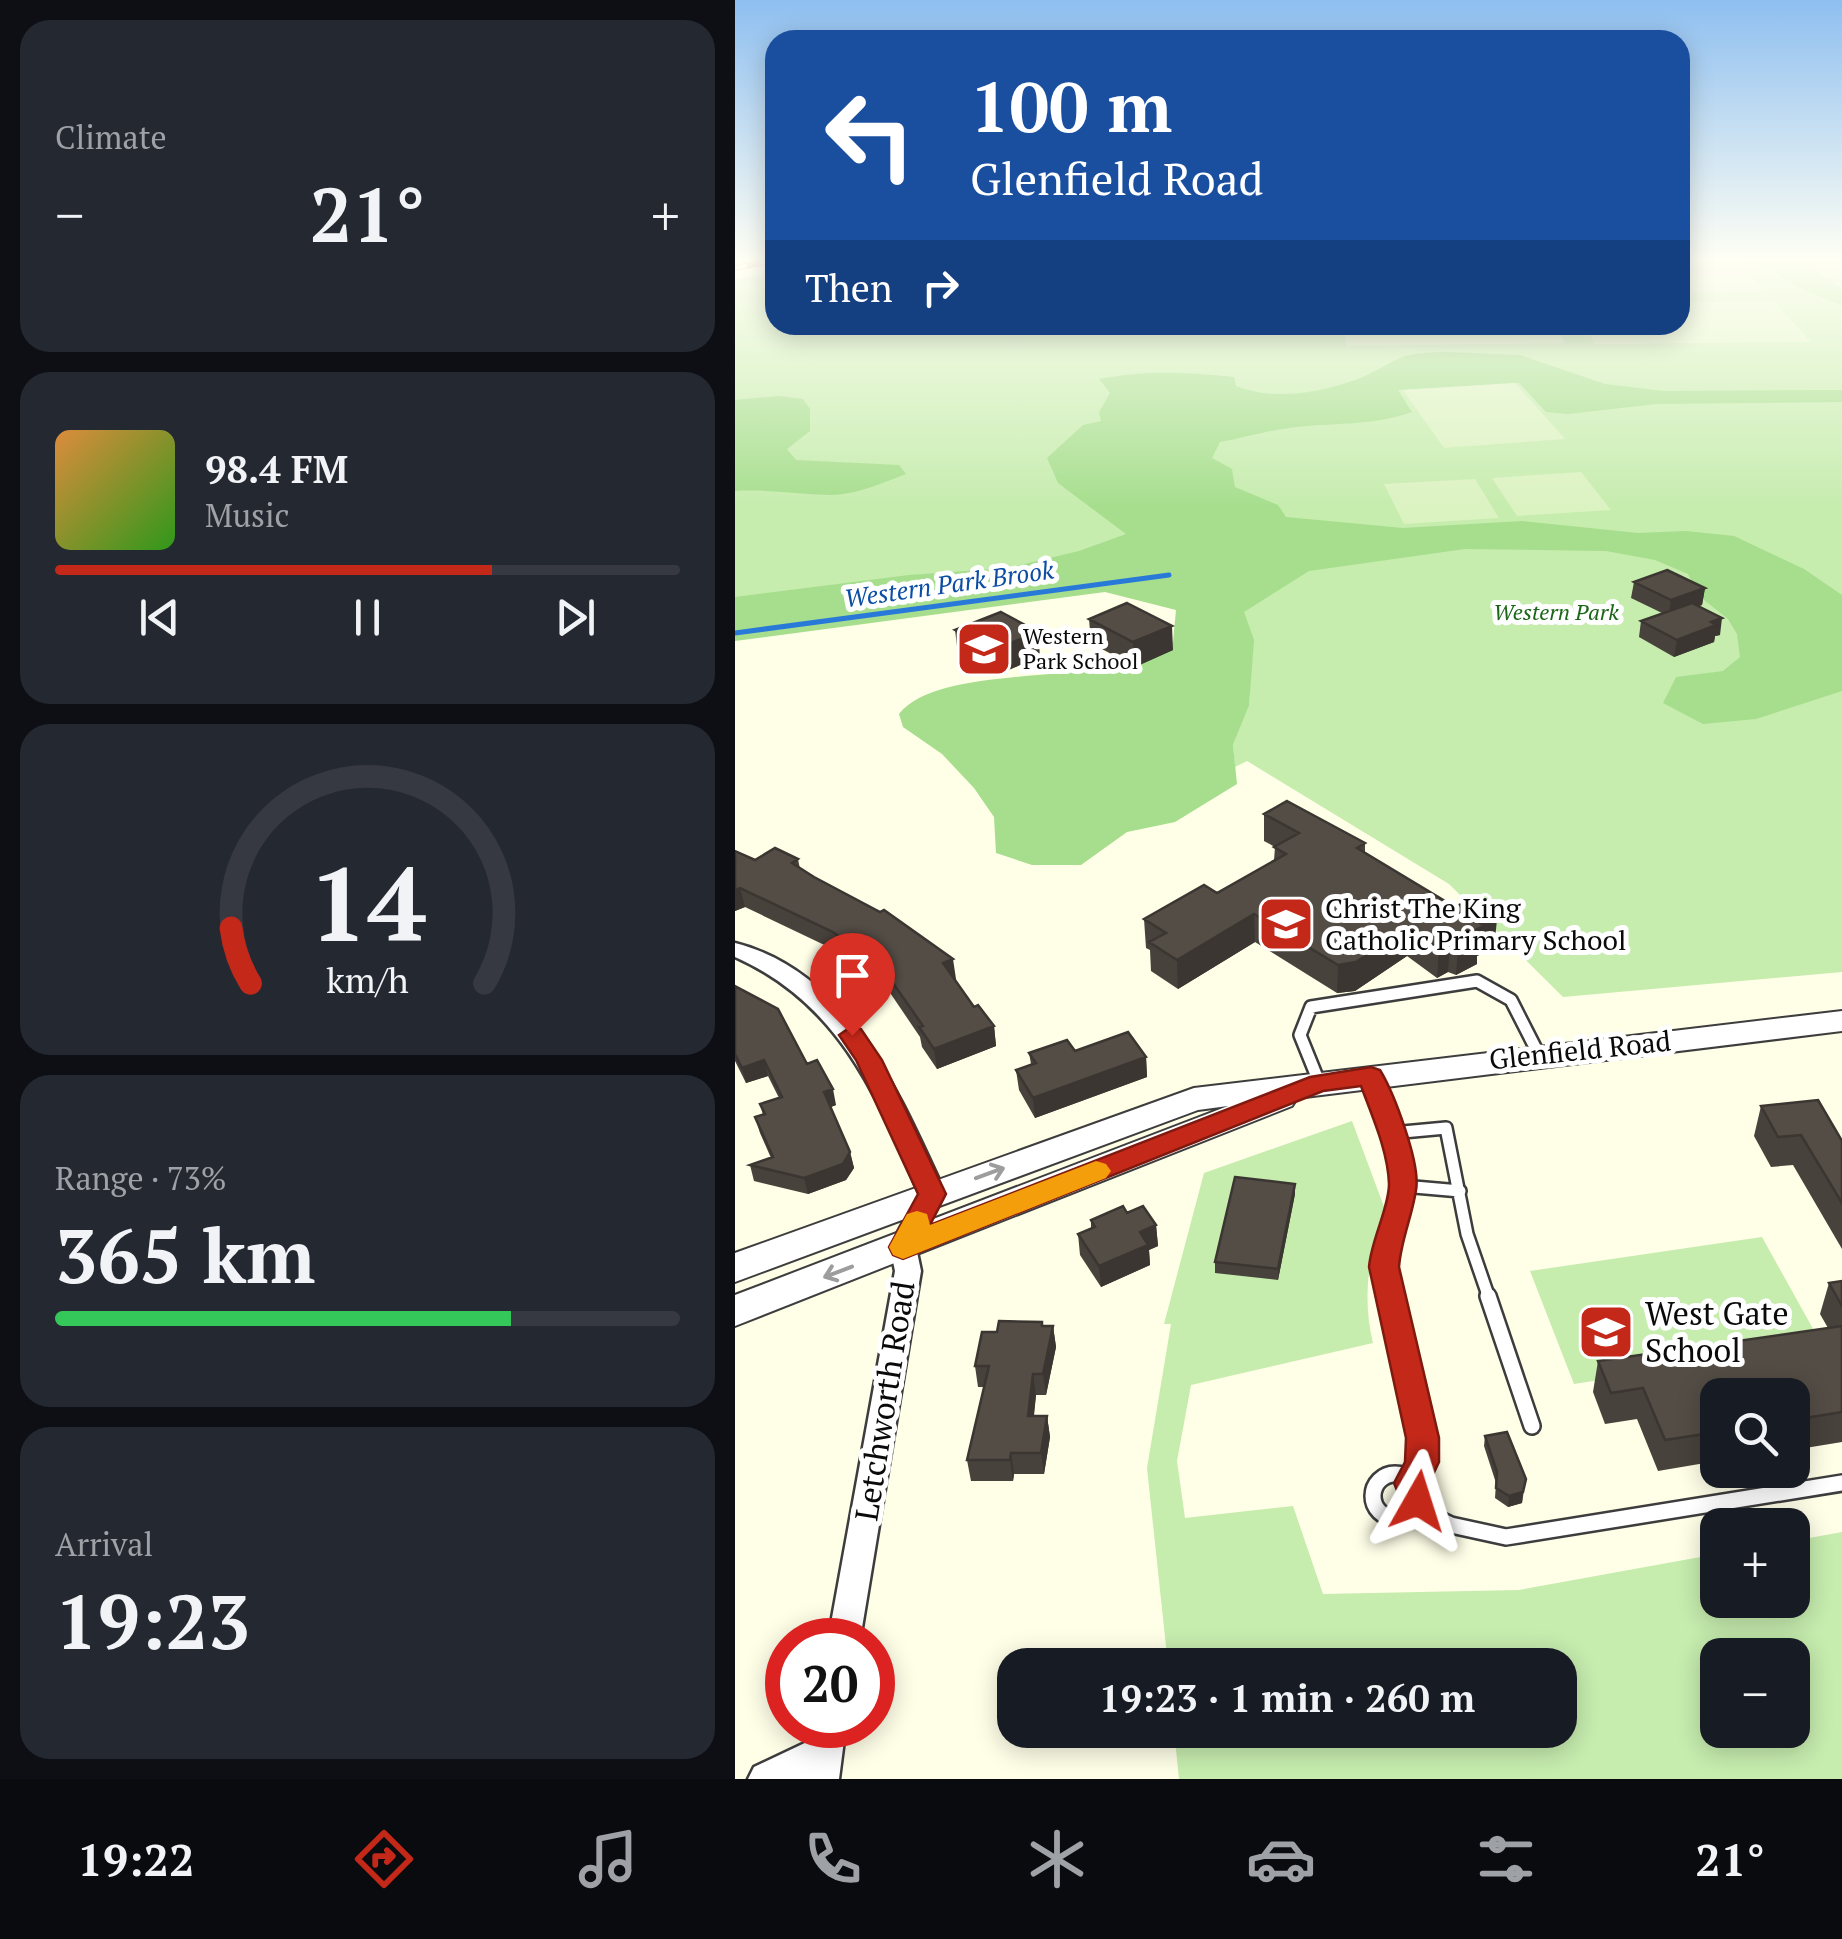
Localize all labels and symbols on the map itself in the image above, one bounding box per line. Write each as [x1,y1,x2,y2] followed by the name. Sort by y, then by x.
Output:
[842,552,1057,615] water label: Western Park Brook
[1493,597,1619,626] park label: Western Park
[954,619,1014,679] school or university icon: Western Park School
[1023,621,1138,675] place label: Western Park School
[1325,889,1626,958] place label: Christ The King Catholic Primary School
[1256,894,1316,954] school or university icon: Christ The King Catholic Primary School
[810,933,895,1036] pin
[1487,1022,1673,1077] street label: Glenfield Road
[974,1162,1006,1180] one-way arrow
[823,1265,853,1283] one-way arrow
[844,1278,924,1524] street label: Letchworth Road
[1645,1292,1789,1371] place label: West Gate School
[1576,1302,1636,1362] school or university icon: West Gate School
[1366,1449,1470,1553] position arrow
[765,1618,895,1748] speed limit sign: 20

